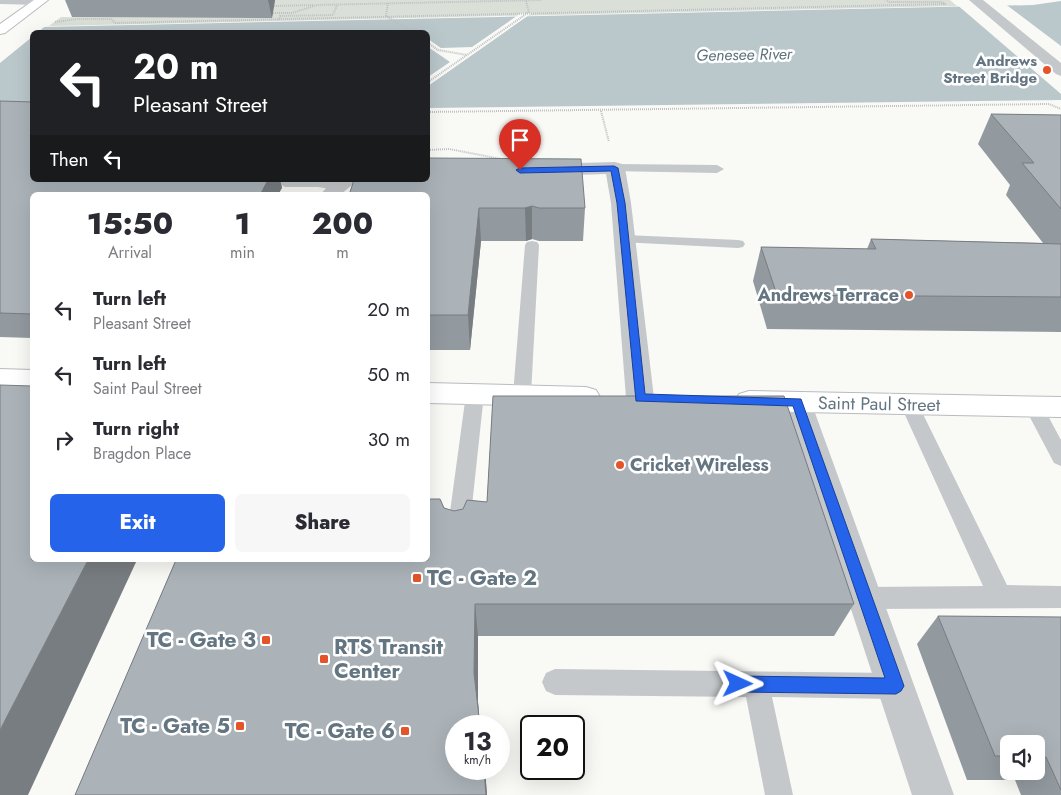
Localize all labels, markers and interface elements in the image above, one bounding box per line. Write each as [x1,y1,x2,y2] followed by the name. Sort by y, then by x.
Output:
[133,42,218,92] text: 20 m
[696,42,794,67] water label: Genesee River
[50,50,115,115] icon: left
[943,50,1037,89] place label: Andrews Street Bridge
[1041,64,1053,76] marker: Andrews Street Bridge
[133,88,267,120] text: Pleasant Street
[499,119,541,170] pin
[506,126,534,154] icon: arrive
[99,145,127,173] icon: left
[50,146,89,173] text: Then
[87,202,173,245] text: 15:50
[235,202,250,245] text: 1
[312,202,373,245] text: 200
[108,241,152,264] text: Arrival
[230,241,255,264] text: min
[336,241,349,264] text: m
[757,282,899,308] place label: Andrews Terrace
[93,285,166,312] text: Turn left
[903,289,915,301] marker: Andrews Terrace
[50,296,78,324] icon: left
[367,296,410,323] text: 20 m
[93,312,191,335] text: Pleasant Street
[93,350,166,377] text: Turn left
[50,361,78,389] icon: left
[367,361,410,388] text: 50 m
[93,377,202,400] text: Saint Paul Street
[818,390,941,418] street label: Saint Paul Street
[93,415,179,442] text: Turn right
[50,426,78,454] icon: right
[368,426,410,453] text: 30 m
[93,442,191,465] text: Bragdon Place
[630,452,769,478] place label: Cricket Wireless
[614,459,626,471] marker: Cricket Wireless
[50,494,225,552] button: Exit
[235,494,410,552] button: Share
[427,563,537,593] place label: TC - Gate 2
[411,572,423,584] marker: TC - Gate 2
[147,625,256,655] place label: TC - Gate 3
[334,632,443,686] place label: RTS Transit Center
[260,634,272,646] marker: TC - Gate 3
[318,653,330,665] marker: RTS Transit Center
[711,657,763,709] position arrow
[120,711,230,741] place label: TC - Gate 5
[520,715,585,780] speed limit sign: 20
[285,716,395,746] place label: TC - Gate 6
[234,720,246,732] marker: TC - Gate 5
[463,723,492,759] text: 13
[399,725,411,737] marker: TC - Gate 6
[1000,735,1045,780] map controls
[1000,735,1045,780] button: sound
[464,751,491,769] text: km/h

